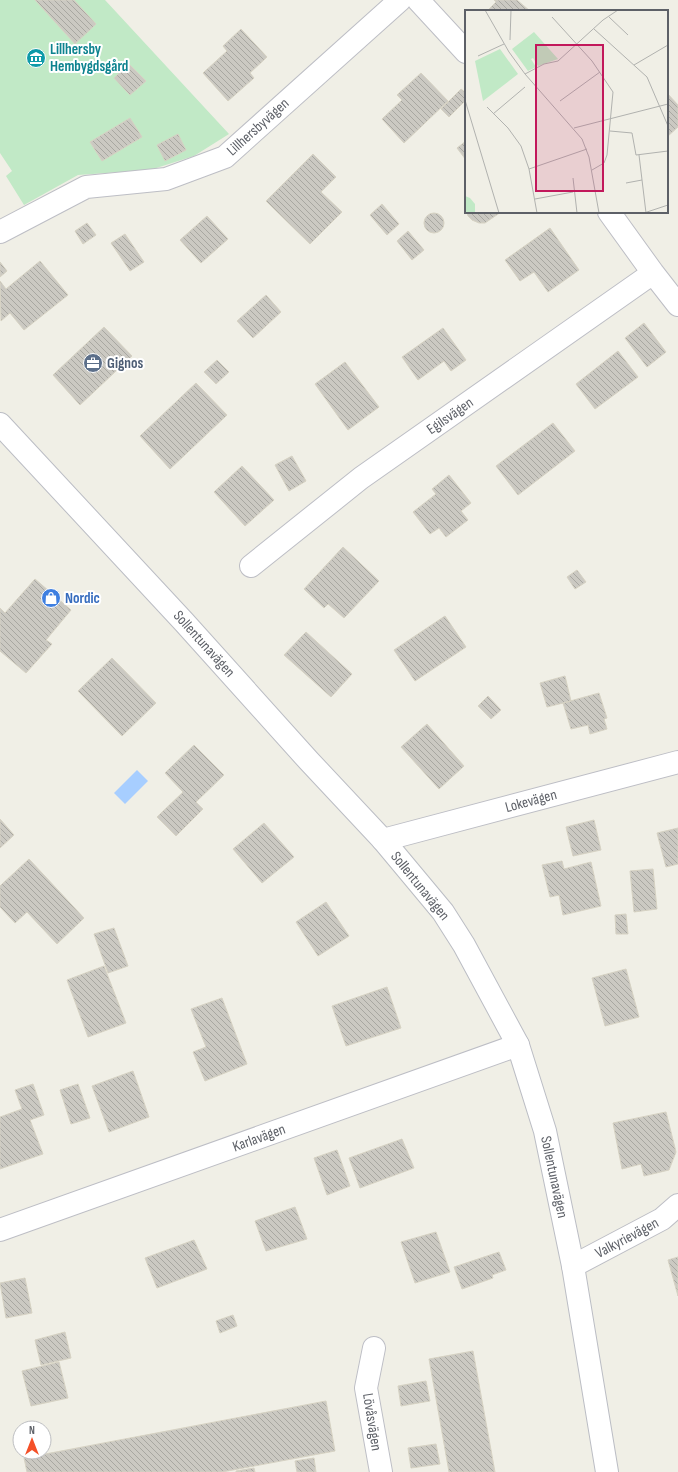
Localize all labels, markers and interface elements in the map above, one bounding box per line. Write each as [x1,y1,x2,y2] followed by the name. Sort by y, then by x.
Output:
[465,10,668,213] inset map
[50,40,128,76] place label: Lillhersby Hembygdsgård
[25,47,47,69] museum icon: Lillhersby Hembygdsgård
[223,94,293,160] street label: Lillhersbyvägen
[82,352,104,374] office icon: Gignos
[107,354,143,373] place label: Gignos
[423,393,477,439] street label: Egilsvägen
[40,587,62,609] shop icon: Nordic
[65,589,100,608] place label: Nordic
[169,607,239,681] street label: Sollentunavägen
[503,785,559,817] street label: Lokevägen
[386,848,454,924] street label: Sollentunavägen
[230,1120,288,1156] street label: Karlavägen
[536,1134,572,1220] street label: Sollentunavägen
[592,1213,662,1263] street label: Valkyrievägen
[358,1392,386,1452] street label: Lövåsvägen
[12,1420,52,1460] north arrow
[29,1424,35,1437] text: N

